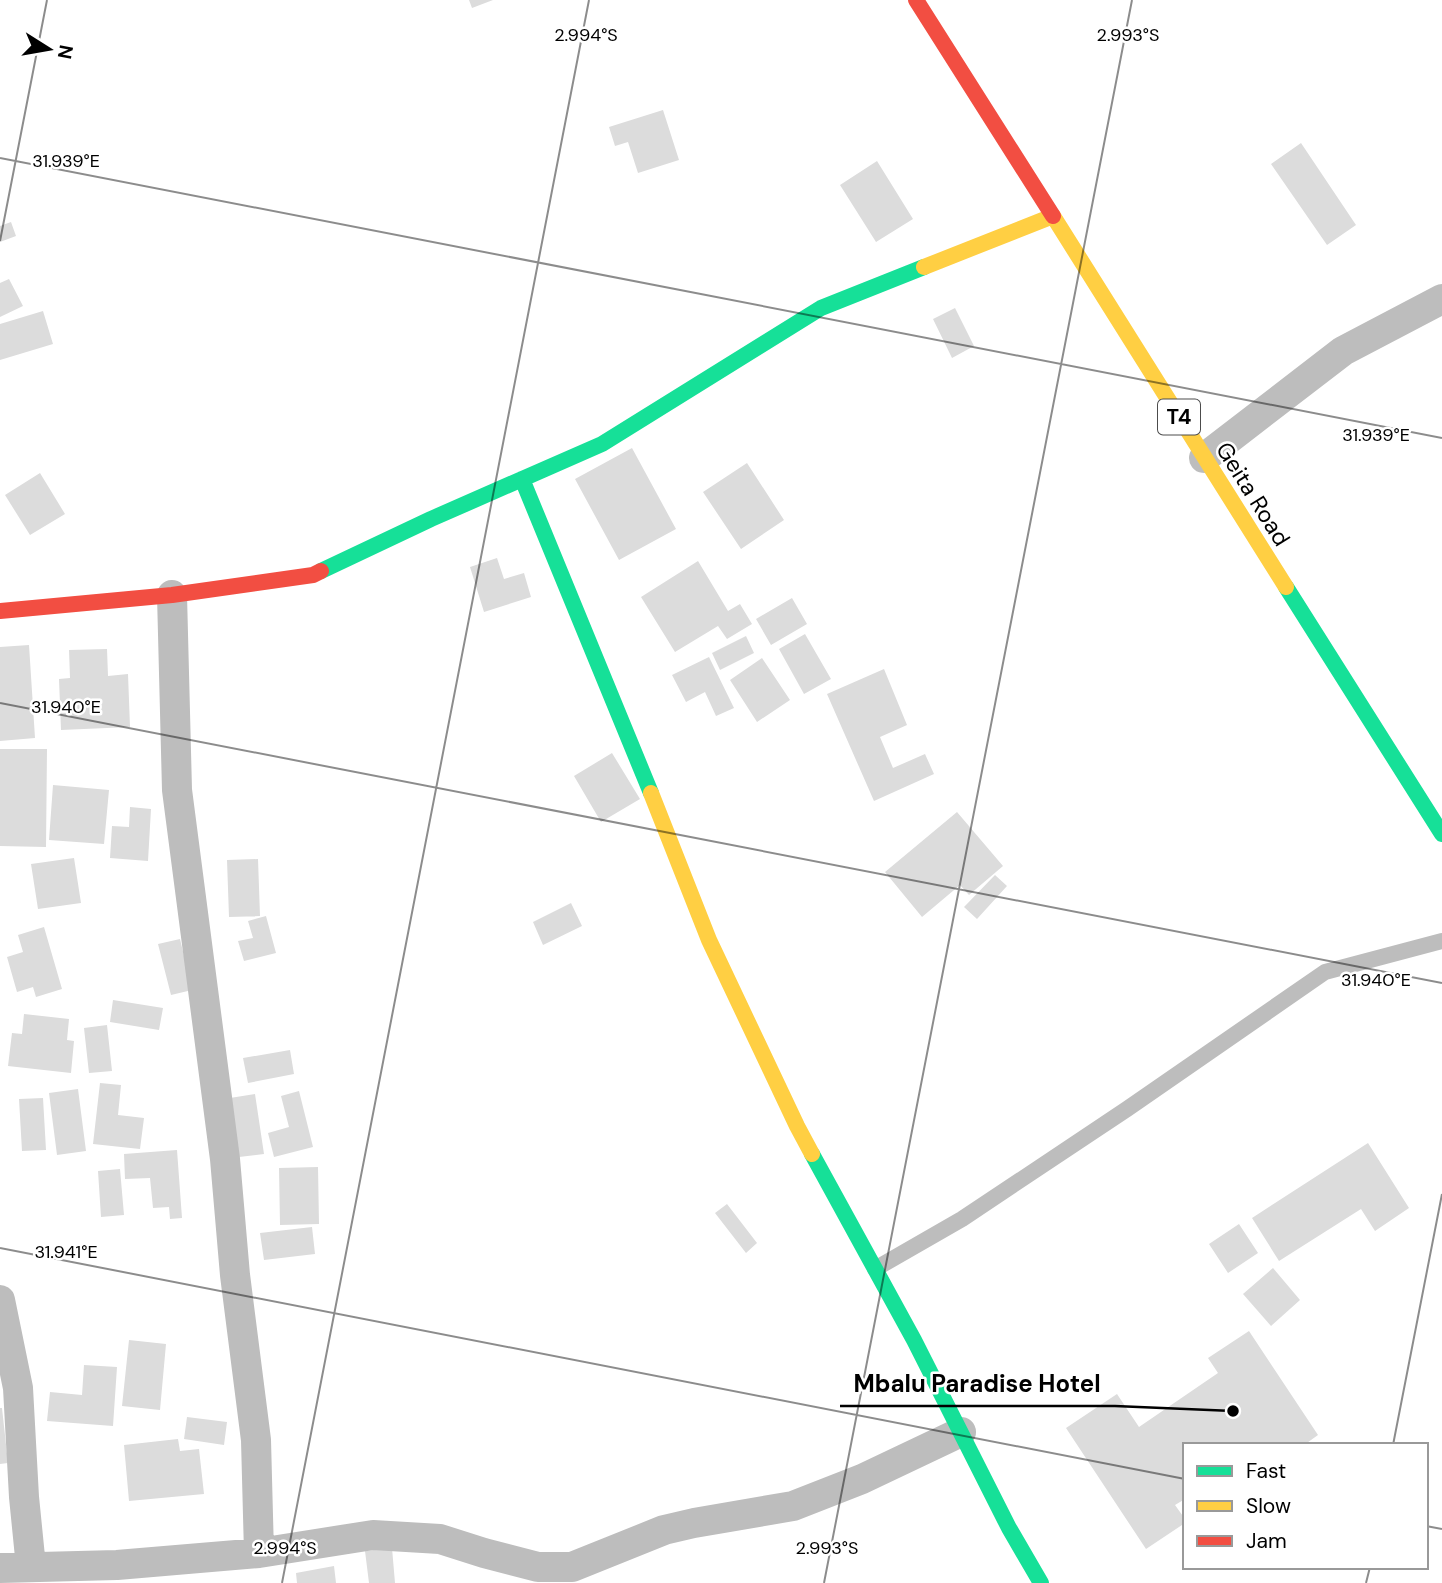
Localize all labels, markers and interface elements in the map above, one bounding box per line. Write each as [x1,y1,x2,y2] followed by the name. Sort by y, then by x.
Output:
[14,14,84,84] north arrow
[554,23,618,47] text: 2.994°S
[1097,23,1159,47] text: 2.993°S
[52,43,79,61] text: N
[32,149,100,173] text: 31.939°E
[1158,400,1200,434] road number: T4
[1342,423,1410,447] text: 31.939°E
[1209,436,1297,552] street label: Geita Road
[31,695,101,719] text: 31.940°E
[1341,968,1411,992] text: 31.940°E
[34,1240,98,1264] text: 31.941°E
[840,1361,1115,1406] callout: Mbalu Paradise Hotel
[853,1368,1101,1399] text: Mbalu Paradise Hotel
[1183,1443,1428,1569] legend
[1246,1457,1286,1485] text: Fast
[1246,1492,1291,1520] text: Slow
[1246,1527,1287,1555] text: Jam
[253,1536,317,1560] text: 2.994°S
[796,1536,858,1560] text: 2.993°S

